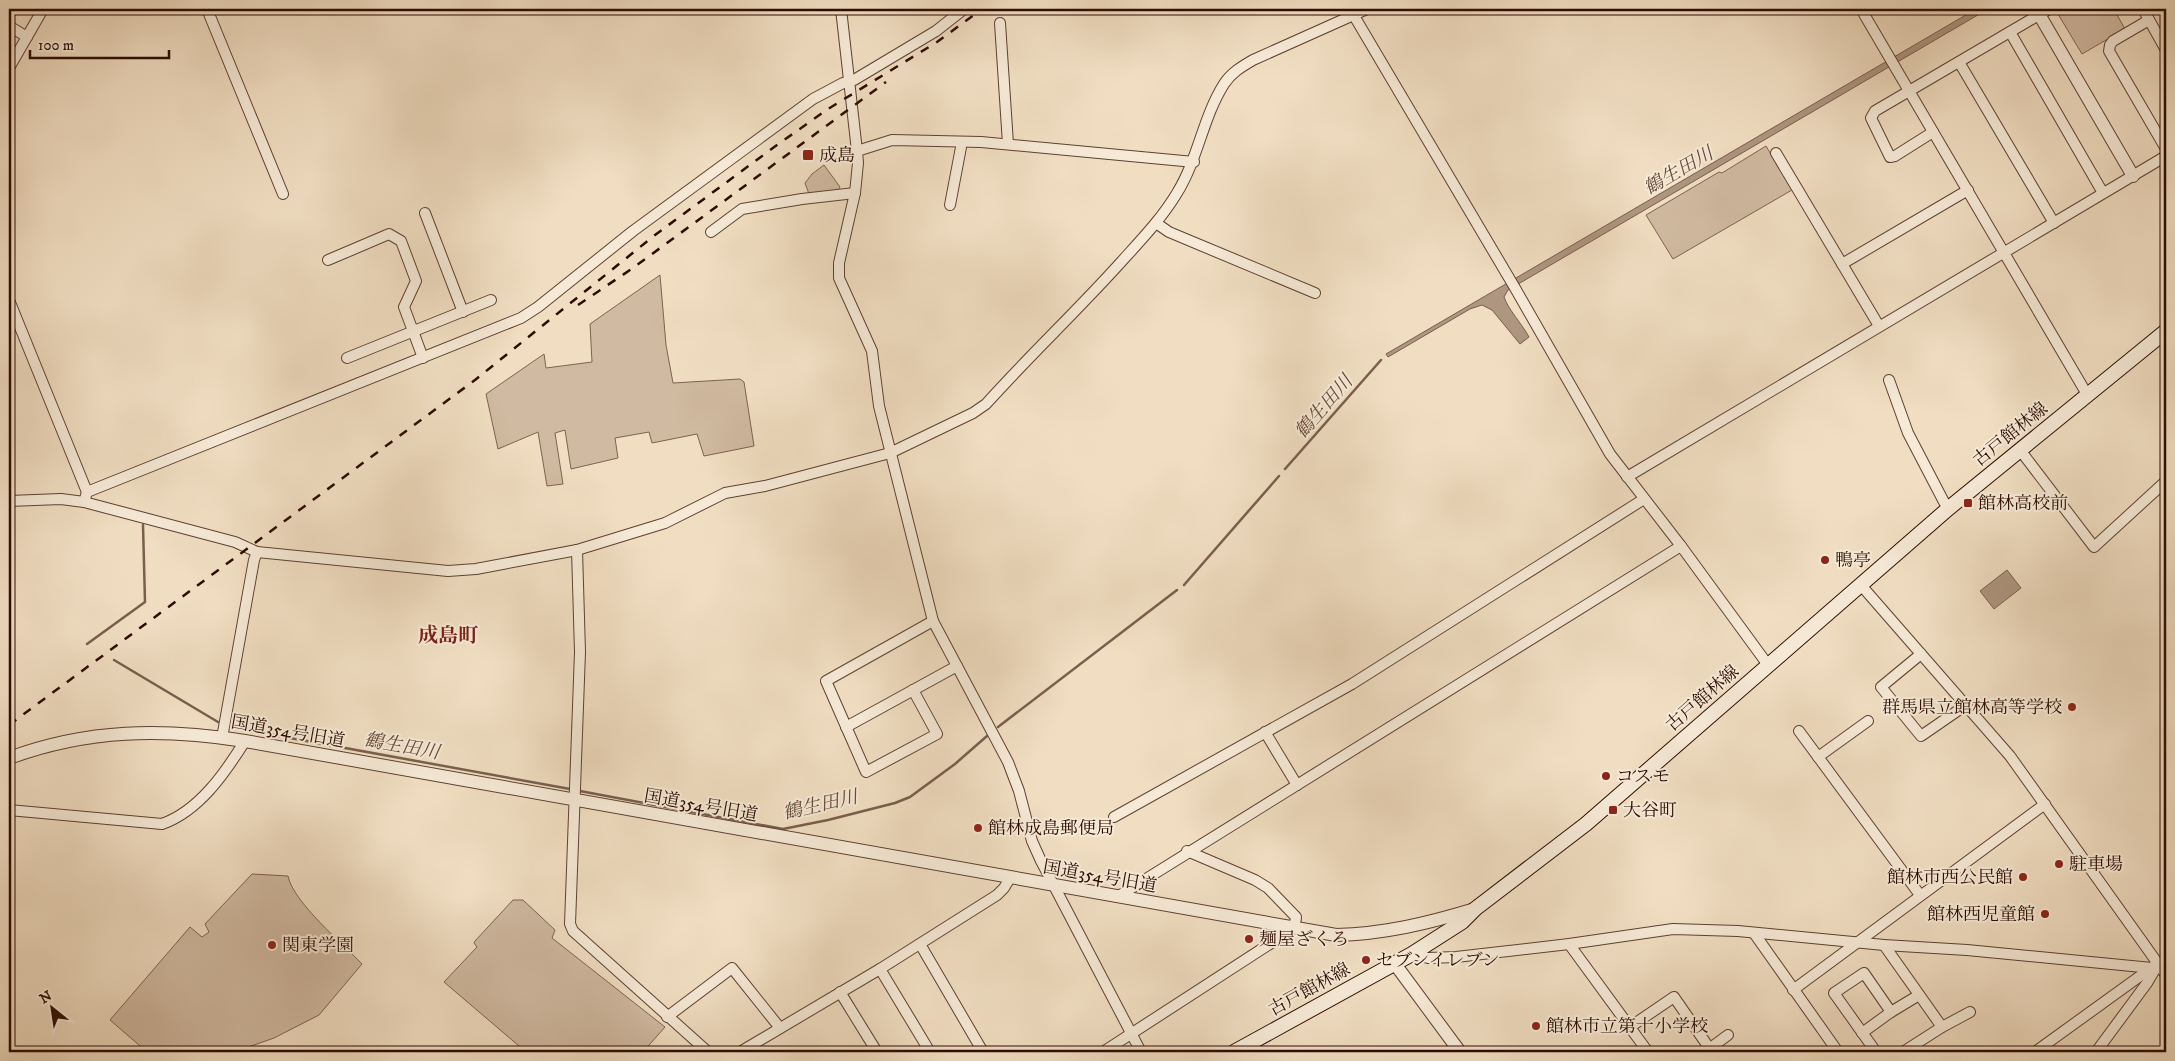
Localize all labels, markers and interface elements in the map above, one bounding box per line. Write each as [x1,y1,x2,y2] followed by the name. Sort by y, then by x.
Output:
[30,28,169,60] scale bar
[38,36,74,55] text: 100 m
[1640,141,1719,200] water label: 鶴生田川
[819,145,855,167] place label: 成島
[801,148,815,162] marker: 成島
[1291,369,1359,443] water label: 鶴生田川
[1969,398,2053,472] street label: 古戸館林線
[1978,493,2068,515] place label: 館林高校前
[1962,497,1974,509] marker: 館林高校前
[1835,550,1871,572] place label: 鴨亭
[1819,554,1831,566] marker: 鴨亭
[418,624,479,649] district label: 成島町
[1661,661,1744,737] street label: 古戸館林線
[1882,697,2062,719] place label: 群馬県立館林高等学校
[2066,701,2078,713] marker: 群馬県立館林高等学校
[229,711,346,753] street label: 国道354号旧道
[362,729,443,765] water label: 鶴生田川
[1616,766,1670,788] place label: コスモ
[1600,770,1612,782] marker: コスモ
[642,785,759,827] street label: 国道354号旧道
[781,785,862,825] water label: 鶴生田川
[1623,800,1677,822] place label: 大谷町
[1607,804,1619,816] marker: 大谷町
[988,818,1114,840] place label: 館林成島郵便局
[972,822,984,834] marker: 館林成島郵便局
[2069,854,2123,876] place label: 駐車場
[1041,856,1158,898] street label: 国道354号旧道
[2053,858,2065,870] marker: 駐車場
[1887,867,2013,889] place label: 館林市西公民館
[2017,871,2029,883] marker: 館林市西公民館
[1927,904,2035,926] place label: 館林西児童館
[2039,908,2051,920] marker: 館林西児童館
[1259,929,1349,951] place label: 麺屋ざくろ
[1243,933,1255,945] marker: 麺屋ざくろ
[282,935,354,957] place label: 関東学園
[266,939,278,951] marker: 関東学園
[1376,950,1500,972] place label: セブンイレブン
[1360,954,1372,966] marker: セブンイレブン
[1265,958,1354,1021] street label: 古戸館林線
[28,984,78,1034] north arrow
[37,987,56,1008] text: N
[1546,1016,1708,1038] place label: 館林市立第十小学校
[1530,1020,1542,1032] marker: 館林市立第十小学校

